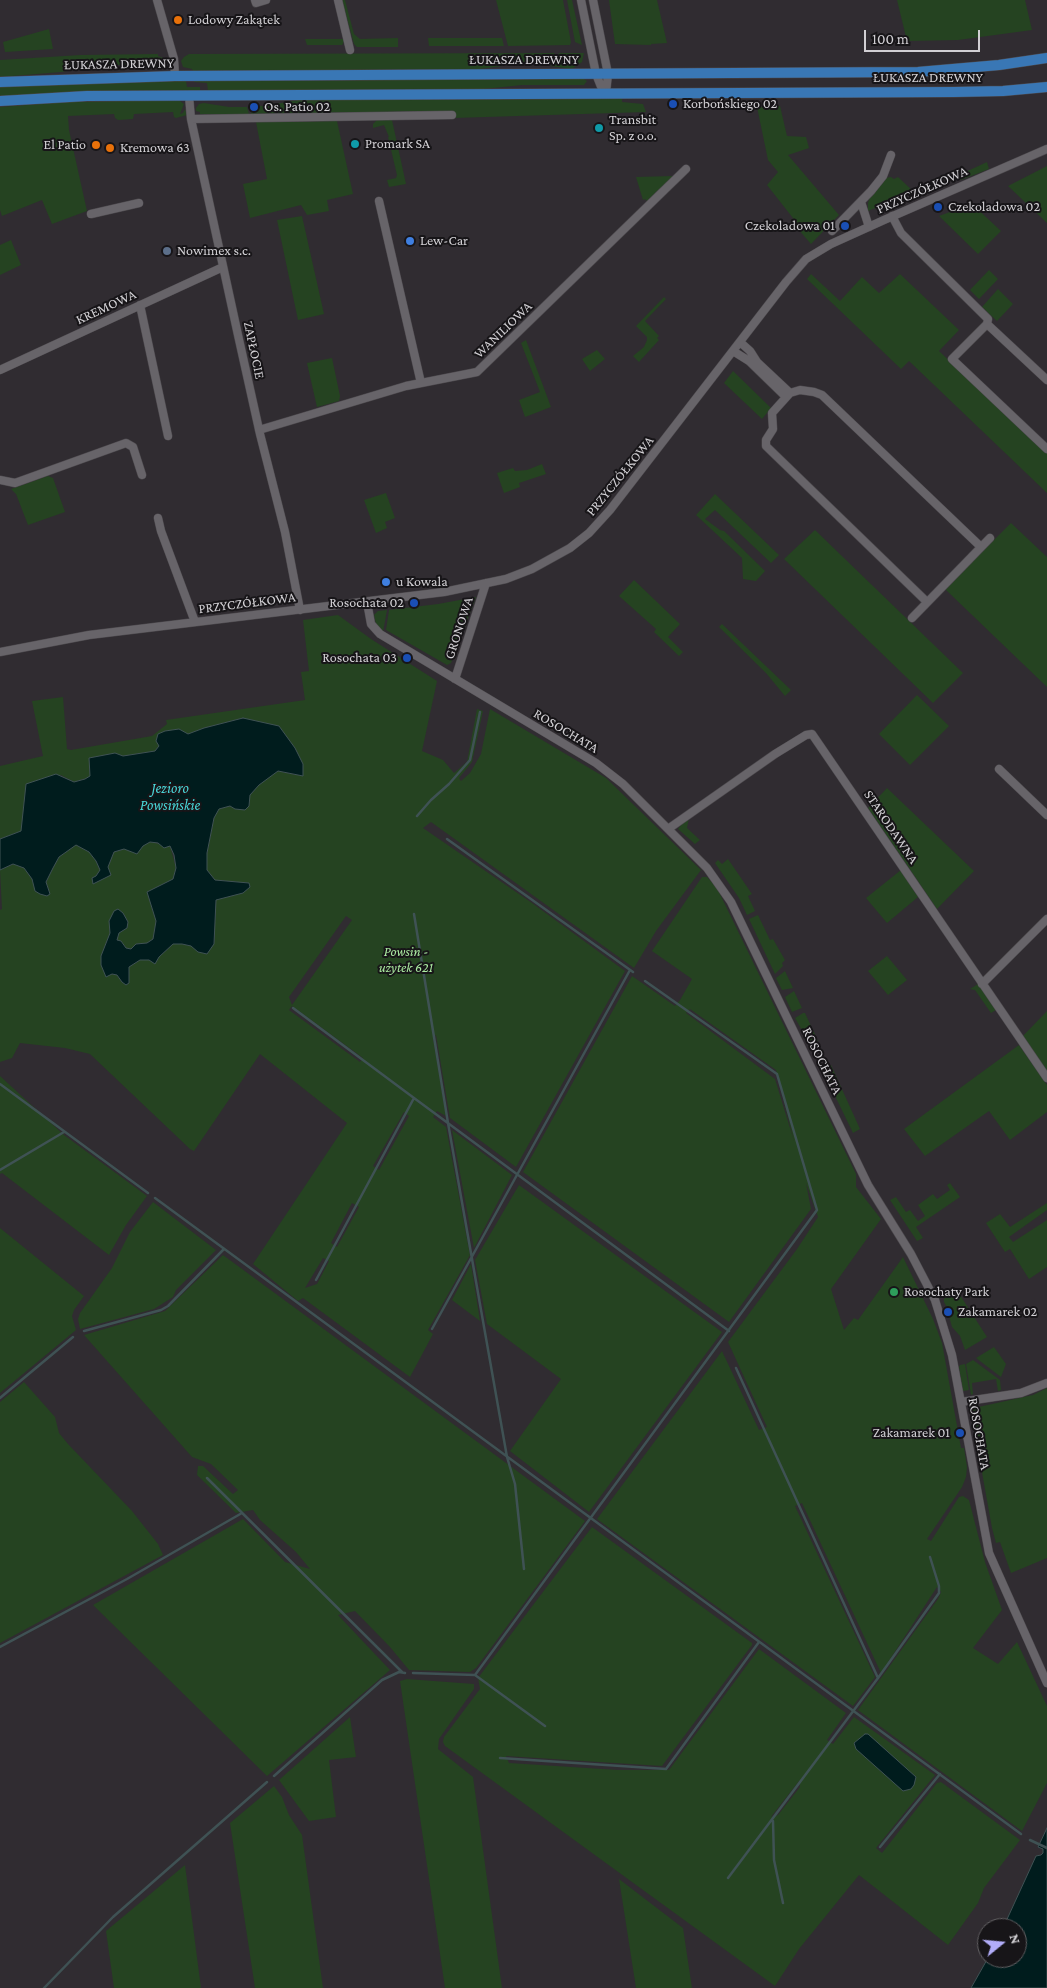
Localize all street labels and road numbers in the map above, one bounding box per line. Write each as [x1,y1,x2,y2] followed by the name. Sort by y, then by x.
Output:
[469,52,579,68] street label: ŁUKASZA DREWNY
[64,55,174,73] street label: ŁUKASZA DREWNY
[873,70,983,86] street label: ŁUKASZA DREWNY
[874,162,970,218] street label: PRZYCZÓŁKOWA
[73,286,139,328] street label: KREMOWA
[470,298,536,362] street label: WANILIOWA
[240,320,268,380] street label: ZAPŁOCIE
[583,433,657,519] street label: PRZYCZÓŁKOWA
[197,589,297,617] street label: PRZYCZÓŁKOWA
[441,595,477,661] street label: GRONOWA
[530,705,602,757] street label: ROSOCHATA
[860,787,922,867] street label: STARODAWNA
[798,1025,846,1097] street label: ROSOCHATA
[964,1397,994,1471] street label: ROSOCHATA

